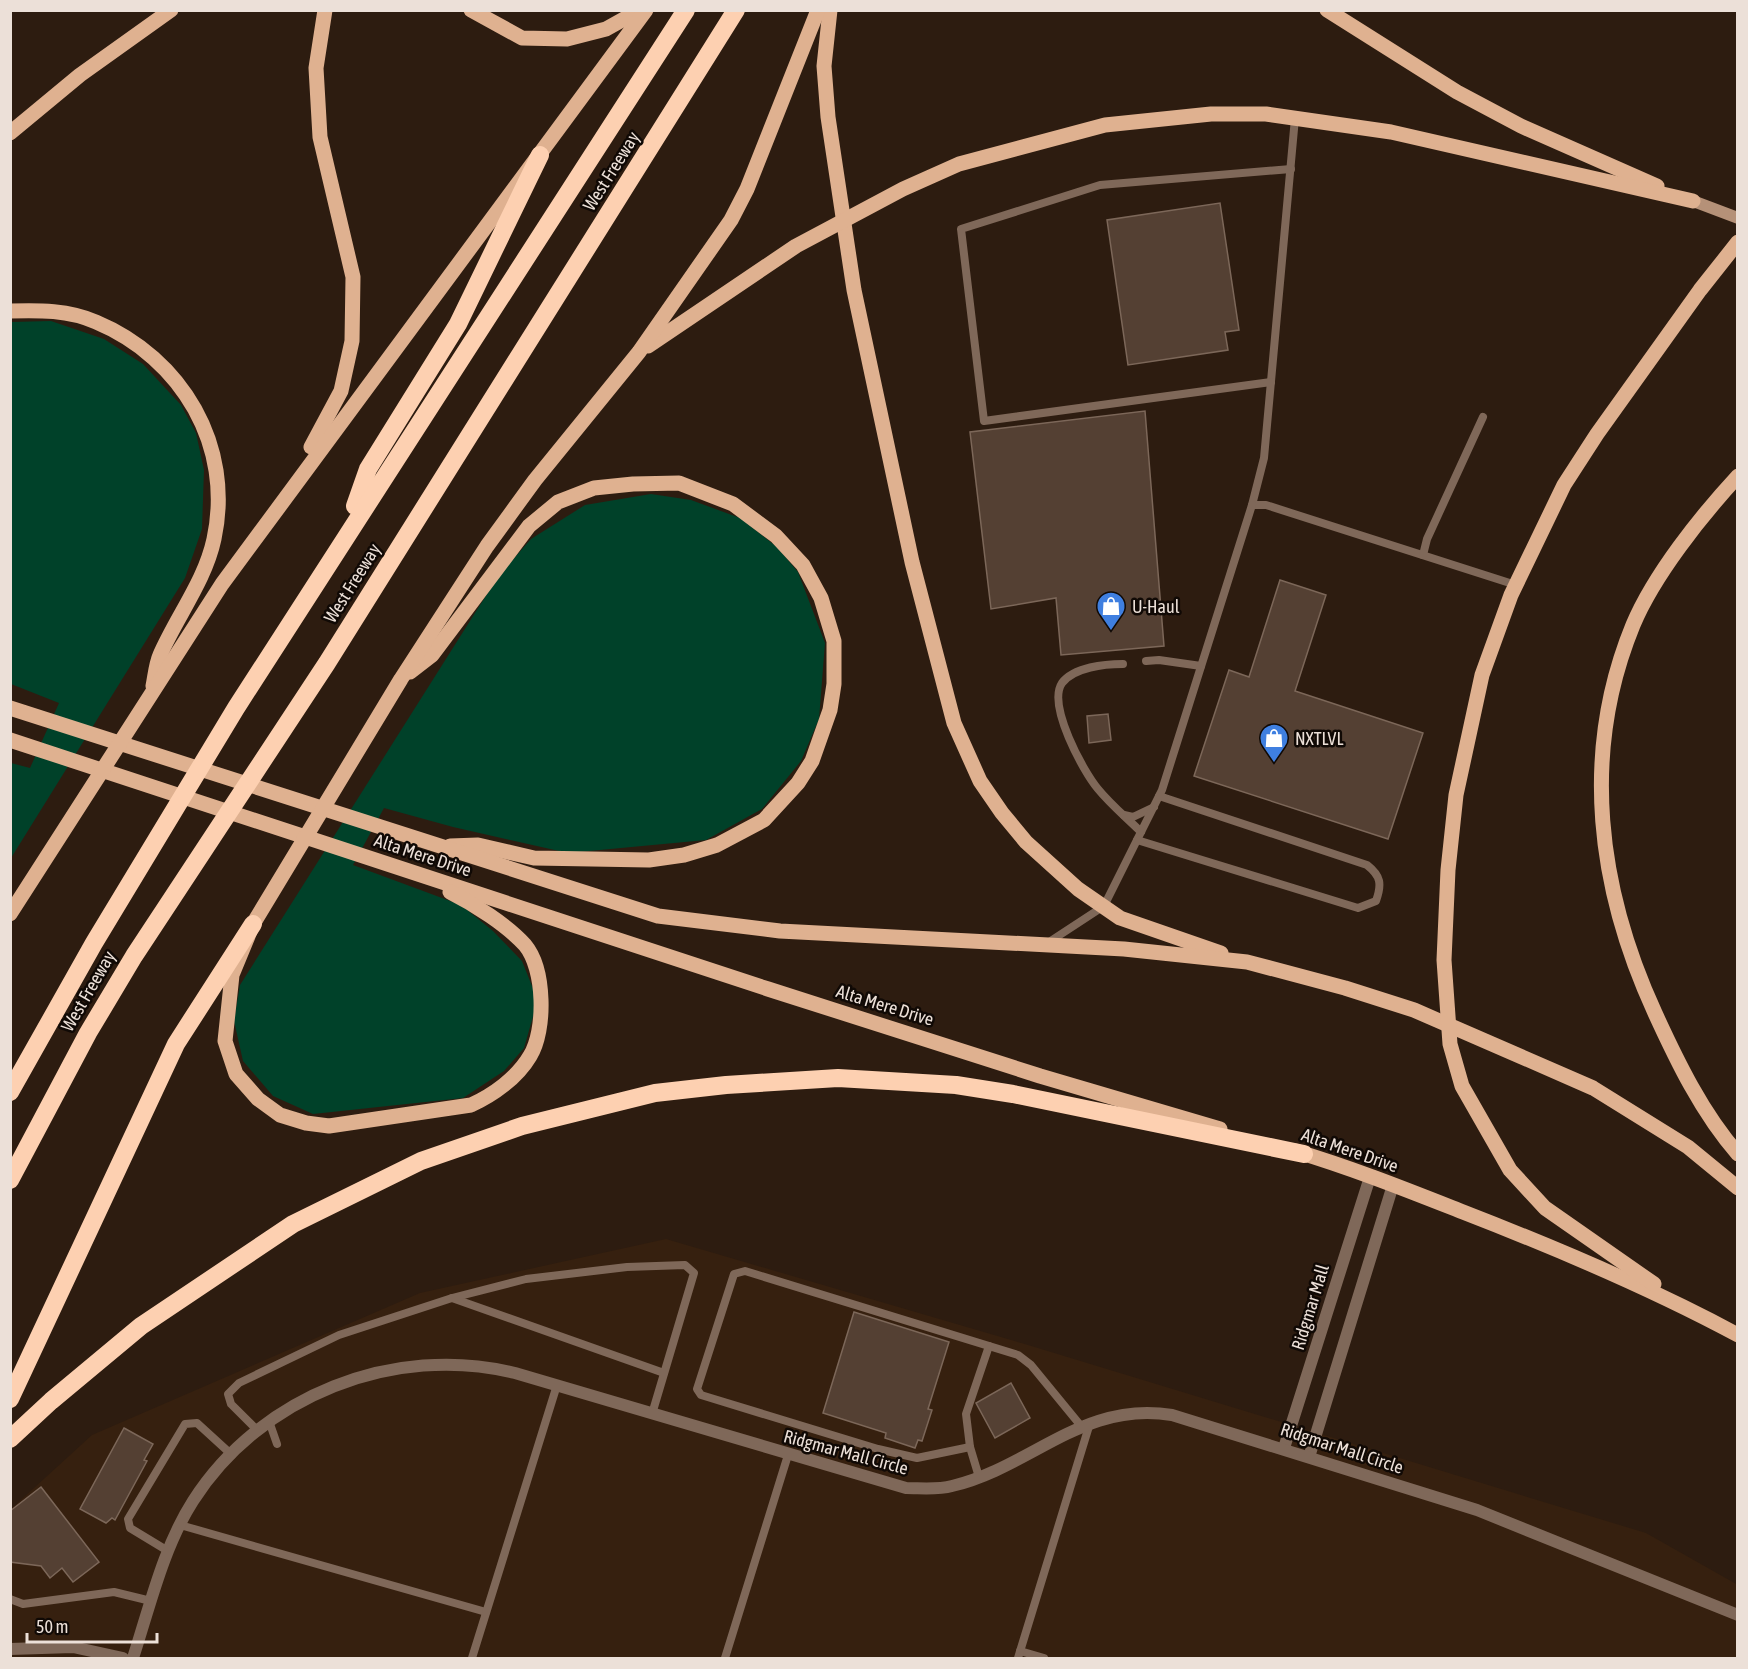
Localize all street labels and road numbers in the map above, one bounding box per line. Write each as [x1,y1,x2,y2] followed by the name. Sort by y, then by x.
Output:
[578,128,644,214] street label: West Freeway
[319,540,385,626] street label: West Freeway
[372,829,474,881] street label: Alta Mere Drive
[57,947,119,1035] street label: West Freeway
[834,980,936,1030] street label: Alta Mere Drive
[1299,1124,1401,1176] street label: Alta Mere Drive
[1287,1261,1333,1352] street label: Ridgmar Mall
[1278,1418,1406,1478] street label: Ridgmar Mall Circle
[781,1425,911,1479] street label: Ridgmar Mall Circle

